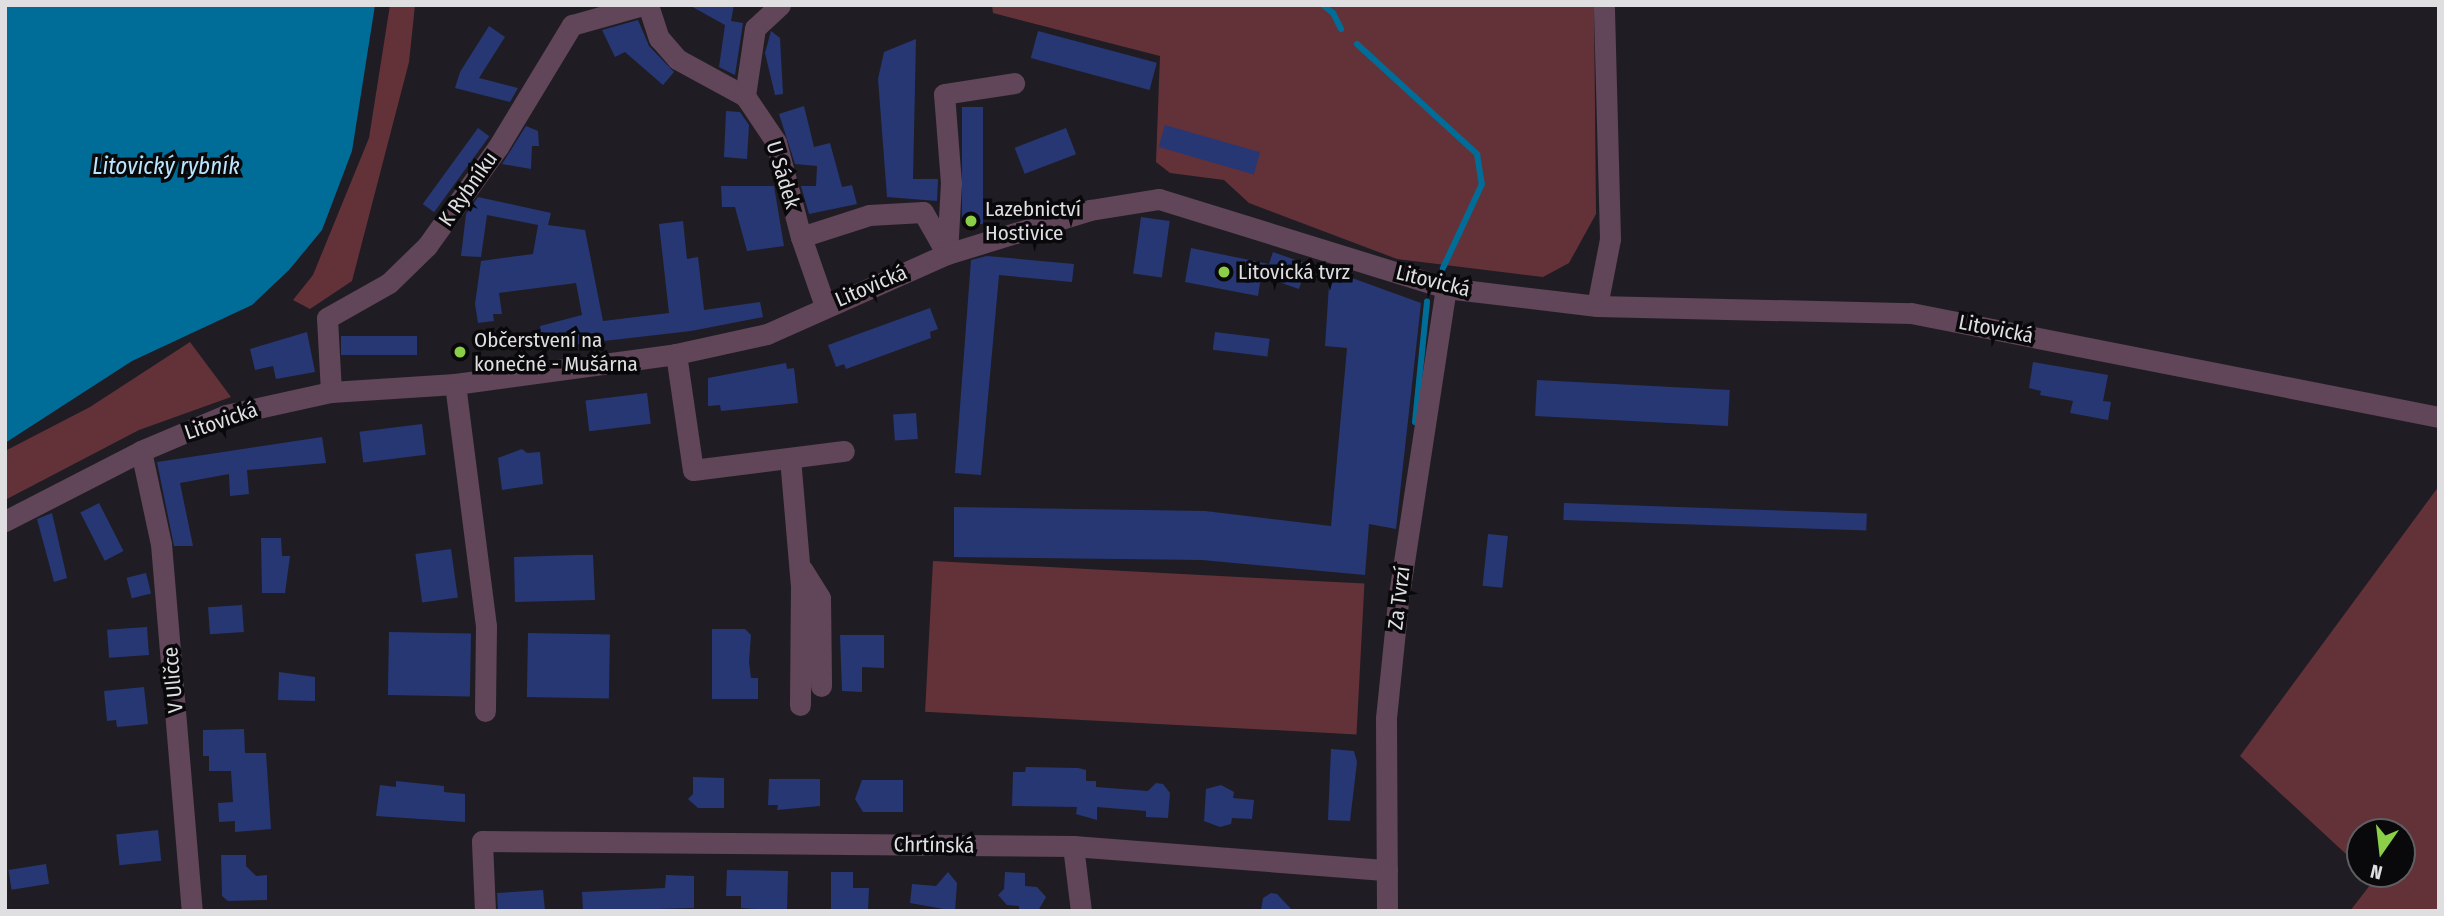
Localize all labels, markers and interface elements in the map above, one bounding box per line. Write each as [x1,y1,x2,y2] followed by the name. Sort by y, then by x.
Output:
[761,138,805,212] street label: U Sádek
[433,147,503,231] street label: K Rybníku
[92,152,240,180] water label: Litovický rybník
[985,196,1081,246] place label: Lazebnictví Hostivice
[963,213,979,229] marker: Lazebnictví Hostivice
[1238,259,1350,285] place label: Litovická tvrz
[831,260,911,312] street label: Litovická
[1393,260,1473,302] street label: Litovická
[1216,264,1232,280] marker: Litovická tvrz
[1957,309,2035,349] street label: Litovická
[474,327,638,377] place label: Občerstvení na konečné - Mušárna
[452,344,468,360] marker: Občerstvení na konečné - Mušárna
[181,397,261,445] street label: Litovická
[1383,565,1415,631] street label: Za Tvrzí
[158,646,188,714] street label: V Uličce
[2346,818,2416,888] north arrow
[893,832,975,858] street label: Chrtínská
[2368,859,2385,884] text: N

